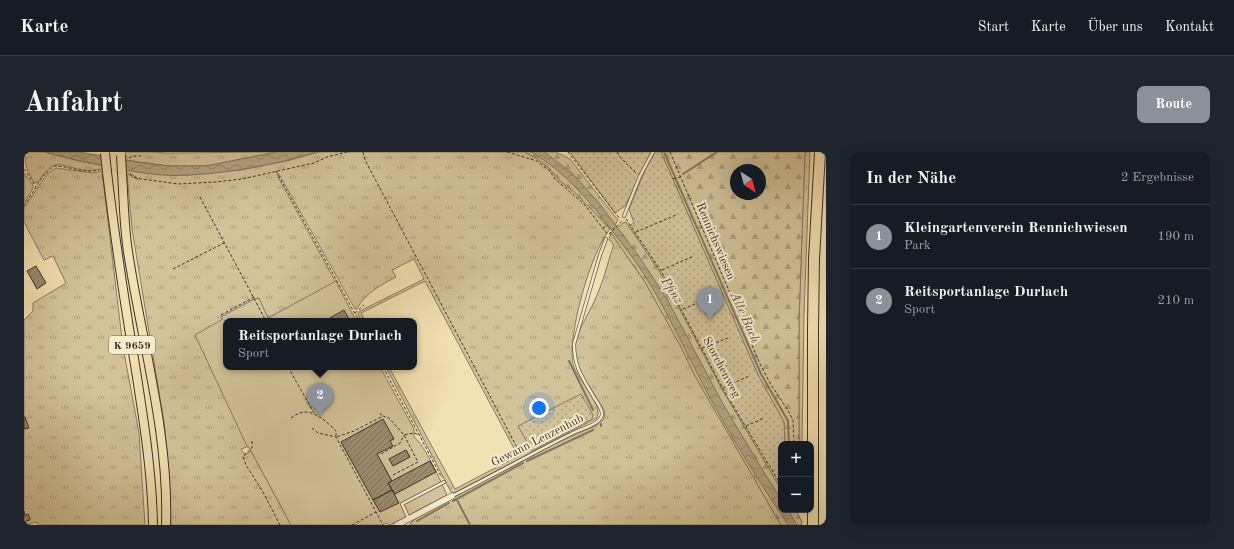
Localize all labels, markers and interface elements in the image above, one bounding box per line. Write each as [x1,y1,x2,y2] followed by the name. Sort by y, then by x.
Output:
[20,18,68,37] text: Karte
[978,20,1009,34] text: Start
[1031,20,1066,34] text: Karte
[1088,20,1143,34] text: Über uns
[1165,20,1214,34] text: Kontakt
[1137,86,1210,123] button: Route
[24,90,123,118] text: Anfahrt
[730,164,766,200] north arrow
[866,170,956,187] text: In der Nähe
[1121,171,1194,184] text: 2 Ergebnisse
[693,201,737,282] street label: Rennichswiesen
[904,221,1128,236] text: Kleingartenverein Rennichwiesen
[875,230,883,243] text: 1
[1157,230,1194,243] text: 190 m
[904,239,931,252] text: Park
[658,274,685,307] water label: Pfinz
[904,285,1068,300] text: Reitsportanlage Durlach
[697,287,723,320] pin: 1
[727,289,762,345] water label: Alte Bach
[875,294,883,307] text: 2
[1157,294,1194,307] text: 210 m
[904,303,935,316] text: Sport
[223,318,417,370] popup
[238,329,402,344] text: Reitsportanlage Durlach
[700,335,742,400] street label: Storchenweg
[109,336,155,354] road number: K 9659
[238,347,269,360] text: Sport
[307,383,333,416] pin: 2
[529,398,549,418] your location
[489,412,586,469] street label: Gewann Lenzenhub
[778,441,814,513] map controls
[778,441,814,477] button: +
[778,477,814,513] button: −

